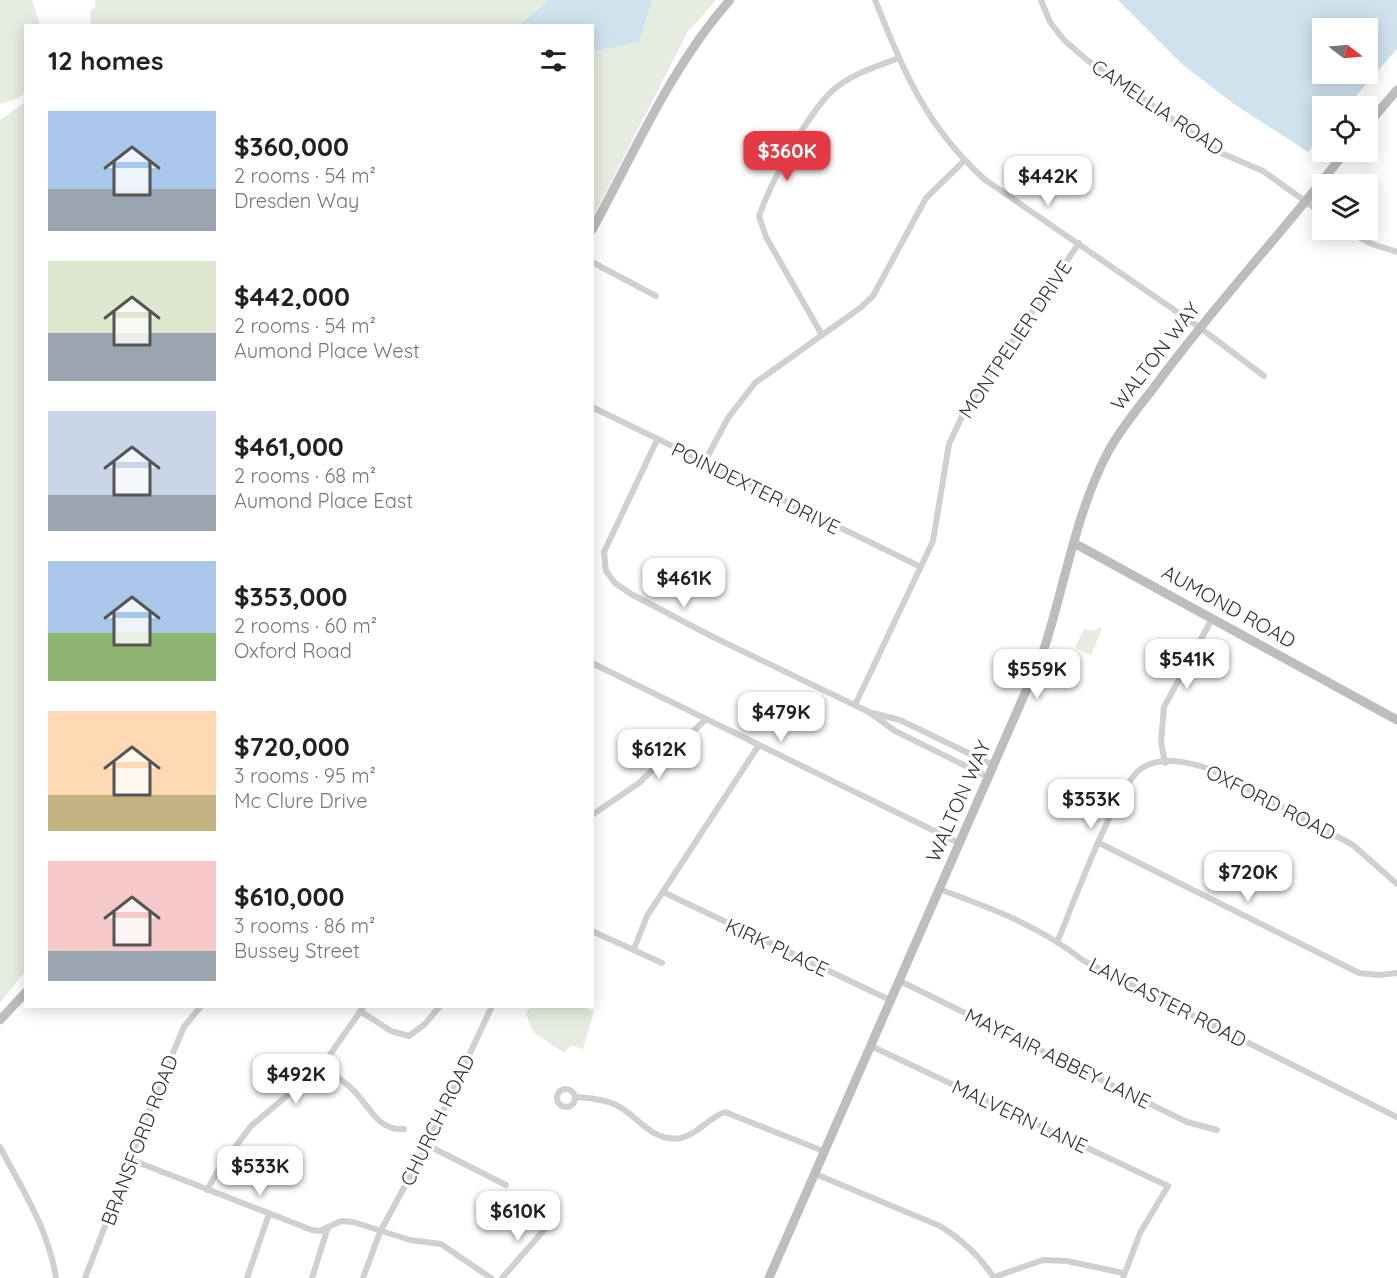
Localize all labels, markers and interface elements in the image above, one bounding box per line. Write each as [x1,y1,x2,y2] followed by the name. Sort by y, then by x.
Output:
[1312,18,1378,84] north arrow
[1312,18,1378,240] map controls
[48,44,164,77] text: 12 homes
[537,44,570,77] icon: filters
[1087,53,1229,161] street label: CAMELLIA ROAD
[1312,96,1378,162] button: locate
[234,130,349,163] text: $360,000
[745,131,829,182] pin: $360K
[96,135,168,207] icon: home
[757,138,817,163] text: $360K
[1006,156,1090,207] pin: $442K
[234,163,376,188] text: 2 rooms · 54 m²
[1018,163,1078,188] text: $442K
[1312,174,1378,240] button: layers
[234,188,359,213] text: Dresden Way
[953,255,1077,423] street label: MONTPELIER DRIVE
[234,280,350,313] text: $442,000
[96,285,168,357] icon: home
[1105,297,1205,415] street label: WALTON WAY
[234,313,376,338] text: 2 rooms · 54 m²
[234,338,420,363] text: Aumond Place West
[234,430,344,463] text: $461,000
[96,435,168,507] icon: home
[668,436,844,540] street label: POINDEXTER DRIVE
[234,463,376,488] text: 2 rooms · 68 m²
[234,488,413,513] text: Aumond Place East
[642,558,726,609] pin: $461K
[1158,559,1300,653] street label: AUMOND ROAD
[656,565,712,590] text: $461K
[234,580,347,613] text: $353,000
[96,585,168,657] icon: home
[234,613,377,638] text: 2 rooms · 60 m²
[234,638,352,663] text: Oxford Road
[1145,639,1229,690] pin: $541K
[1159,646,1215,671] text: $541K
[995,649,1079,700] pin: $559K
[1007,656,1067,681] text: $559K
[739,692,823,743] pin: $479K
[752,699,810,724] text: $479K
[617,729,701,780] pin: $612K
[234,730,350,763] text: $720,000
[96,735,168,807] icon: home
[632,736,686,761] text: $612K
[920,736,996,866] street label: WALTON WAY
[1202,759,1340,845] street label: OXFORD ROAD
[234,763,376,788] text: 3 rooms · 95 m²
[1049,779,1133,830] pin: $353K
[1062,786,1120,811] text: $353K
[234,788,367,813] text: Mc Clure Drive
[1206,852,1290,903] pin: $720K
[1218,859,1278,884] text: $720K
[234,880,345,913] text: $610,000
[96,885,168,957] icon: home
[722,912,832,982] street label: KIRK PLACE
[234,913,375,938] text: 3 rooms · 86 m²
[234,938,360,963] text: Bussey Street
[1085,951,1251,1053] street label: LANCASTER ROAD
[961,1002,1155,1114] street label: MAYFAIR ABBEY LANE
[394,1050,480,1190] street label: CHURCH ROAD
[95,1051,183,1229] street label: BRANSFORD ROAD
[254,1054,338,1105] pin: $492K
[266,1061,326,1086] text: $492K
[948,1074,1092,1158] street label: MALVERN LANE
[218,1146,302,1197] pin: $533K
[231,1153,289,1178] text: $533K
[476,1191,560,1242] pin: $610K
[490,1198,546,1223] text: $610K

